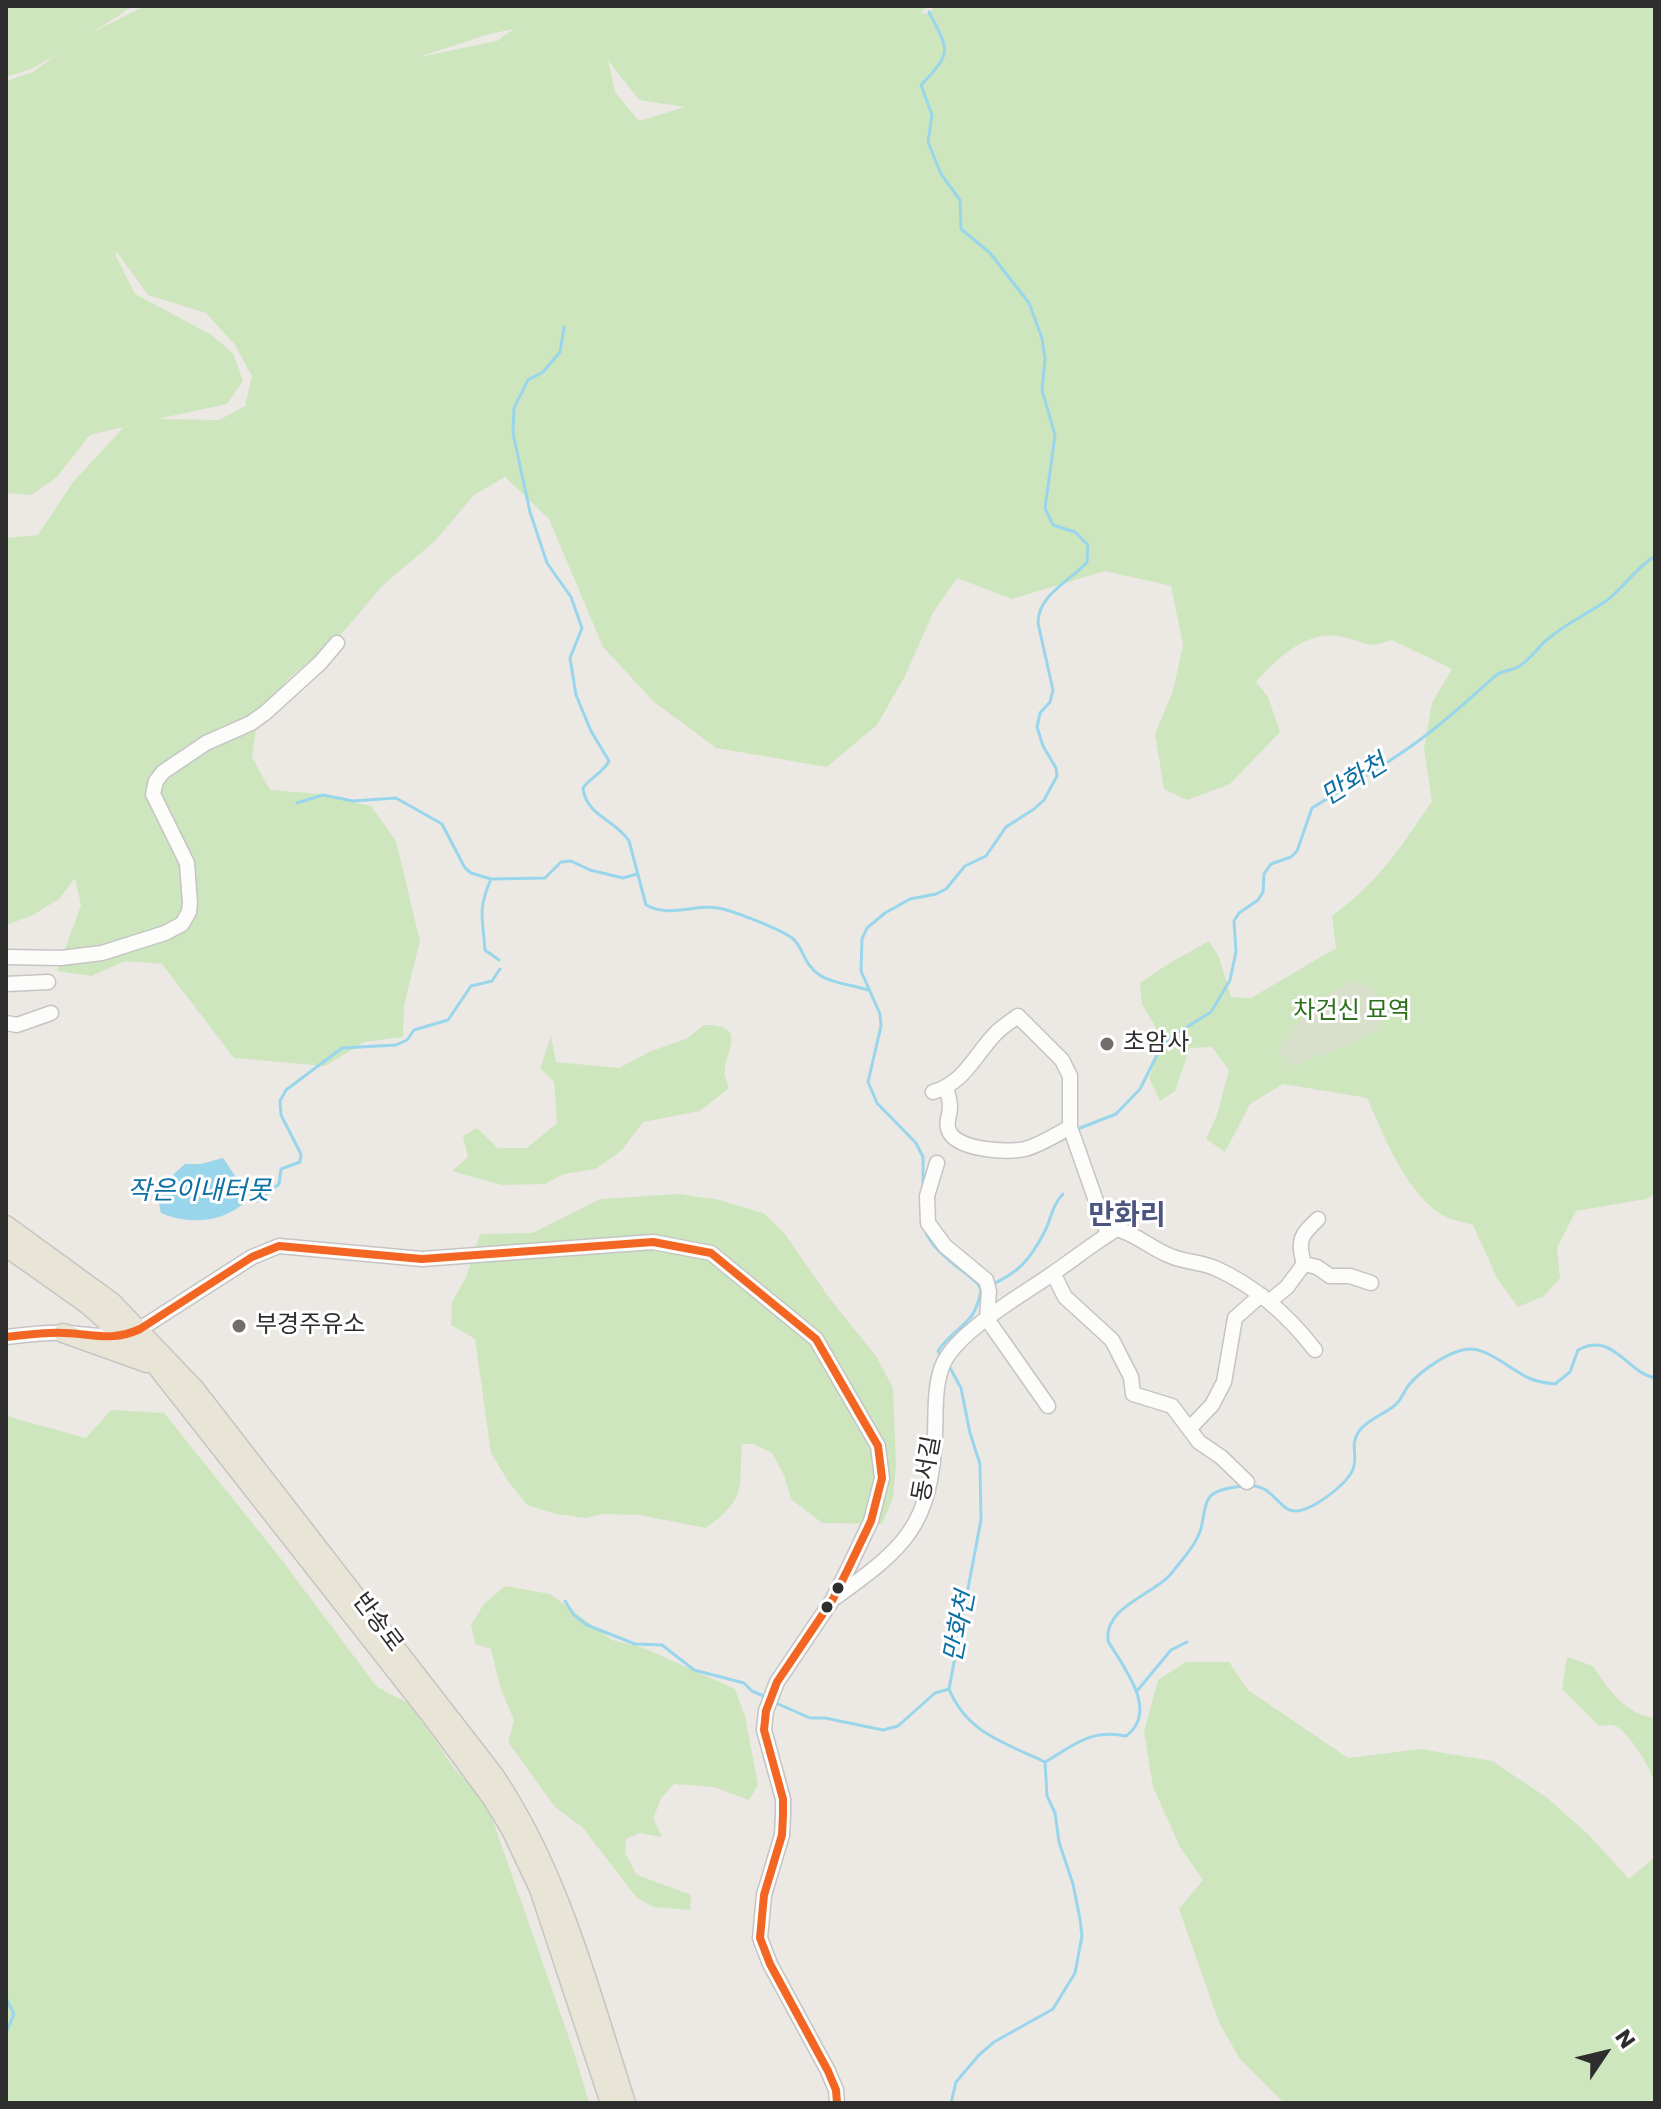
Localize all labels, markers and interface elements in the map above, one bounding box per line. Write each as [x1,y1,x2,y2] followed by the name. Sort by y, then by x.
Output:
[1316,749,1394,813] water label: 만화천
[1294,998,1410,1026] park label: 차건신 묘역
[1123,1030,1189,1058] place label: 초암사
[1098,1035,1116,1053] marker: 초암사
[127,1176,271,1208] water label: 작은이내터못
[1088,1200,1166,1234] district label: 만화리
[255,1312,365,1340] place label: 부경주유소
[230,1317,248,1335] marker: 부경주유소
[908,1434,948,1504] street label: 동서길
[830,1580,846,1596] unlabelled marker
[346,1588,408,1658] street label: 반송로
[939,1589,983,1665] water label: 만화천
[819,1599,835,1615] unlabelled marker
[1565,2013,1645,2093] north arrow
[1608,2023,1643,2055] text: N

